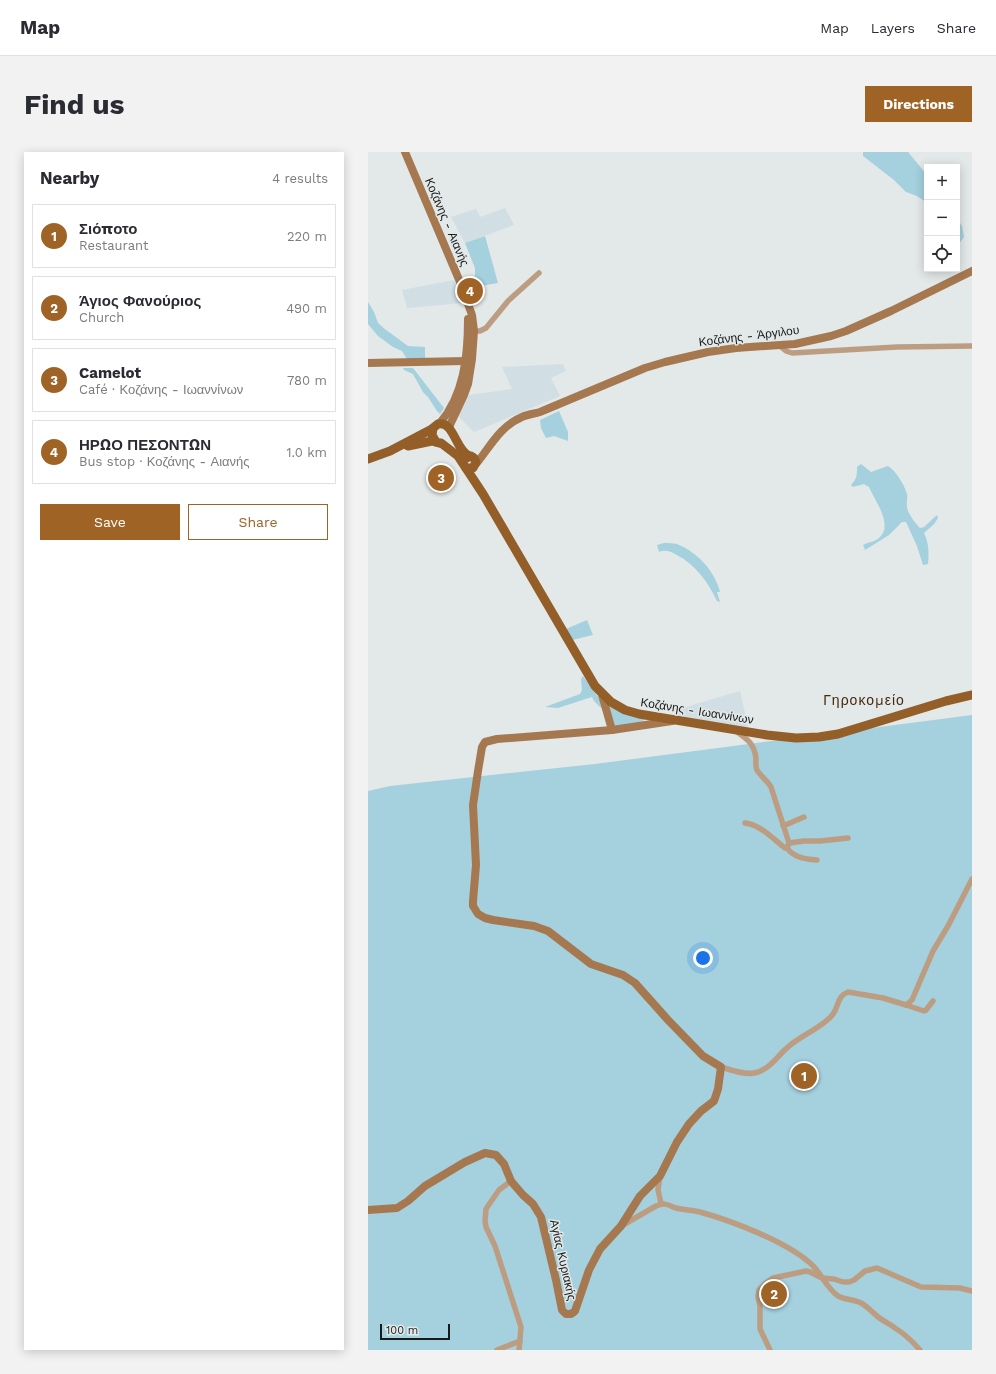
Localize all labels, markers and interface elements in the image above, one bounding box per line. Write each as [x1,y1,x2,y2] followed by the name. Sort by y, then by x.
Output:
[20,16,60,39] text: Map
[820,20,849,36] text: Map
[871,20,915,36] text: Layers
[937,20,976,36] text: Share
[865,86,972,122] button: Directions
[24,88,124,121] text: Find us
[924,164,960,272] map controls
[924,164,960,200] button: +
[40,168,99,188] text: Nearby
[272,171,328,186] text: 4 results
[422,176,472,269] street label: Κοζάνης - Αιανής
[924,200,960,236] button: −
[79,220,137,238] text: Σιόποτο
[51,229,57,244] text: 1
[287,229,327,244] text: 220 m
[924,236,960,272] button: locate
[79,238,149,253] text: Restaurant
[457,276,483,306] pin: 4
[79,292,201,310] text: Άγιος Φανούριος
[50,301,58,316] text: 2
[286,301,327,316] text: 490 m
[79,310,124,325] text: Church
[698,323,800,349] street label: Κοζάνης - Άργιλου
[79,364,141,382] text: Camelot
[50,373,58,388] text: 3
[287,373,327,388] text: 780 m
[79,382,243,397] text: Café · Κοζάνης - Ιωαννίνων
[79,436,211,454] text: ΗΡΩΟ ΠΕΣΟΝΤΩΝ
[50,445,58,460] text: 4
[287,445,327,460] text: 1.0 km
[79,454,250,469] text: Bus stop · Κοζάνης - Αιανής
[428,463,454,493] pin: 3
[40,504,180,540] button: Save
[188,504,328,540] button: Share
[823,692,905,708] district label: Γηροκομείο
[639,695,755,727] street label: Κοζάνης - Ιωαννίνων
[693,948,713,968] your location
[791,1061,817,1091] pin: 1
[547,1218,579,1302] street label: Αγίας Κυριακής
[761,1279,787,1309] pin: 2
[380,1322,450,1341] scale bar
[386,1324,418,1337] text: 100 m

